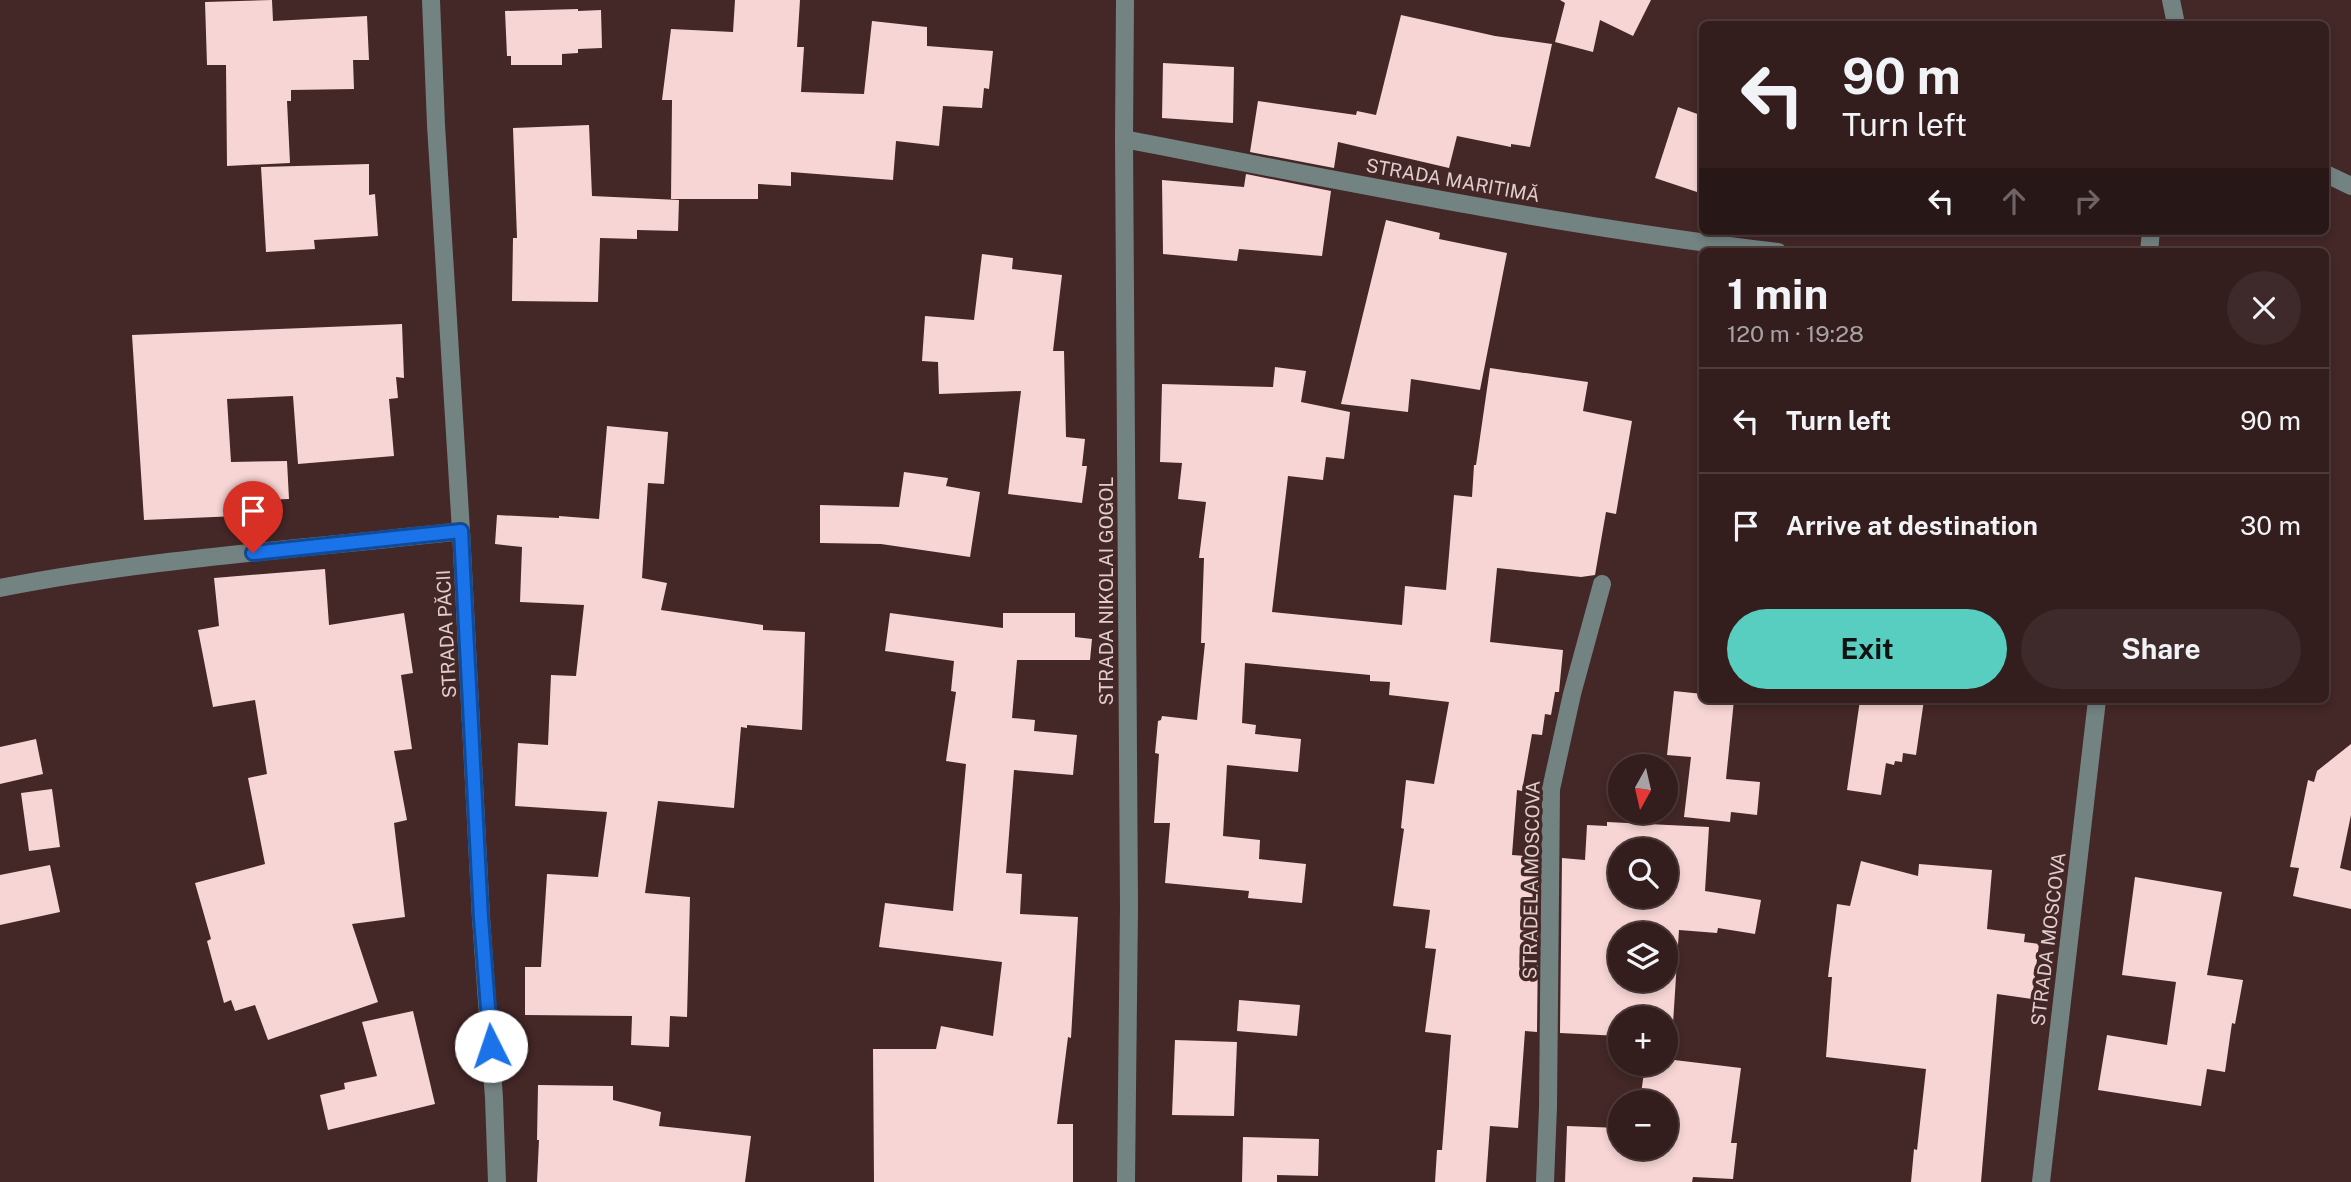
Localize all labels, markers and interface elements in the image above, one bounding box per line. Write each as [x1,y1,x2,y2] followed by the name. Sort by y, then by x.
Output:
[1842,47,1961,105] text: 90 m
[1727,49,1818,140] icon: left
[1842,106,1967,143] text: Turn left
[1364,154,1542,206] street label: STRADA MARITIMĂ
[1922,182,1960,220] icon: left
[1995,182,2033,220] icon: ahead
[2068,182,2106,220] icon: right
[1727,269,1828,318] text: 1 min
[2227,271,2301,345] button: close
[1727,320,1864,347] text: 120 m · 19:28
[1727,402,1765,440] icon: left
[1786,405,1891,436] text: Turn left
[2240,405,2301,436] text: 90 m
[1095,477,1117,705] street label: STRADA NIKOLAI GOGOL
[223,481,283,553] pin
[234,492,272,530] icon: arrive
[1727,507,1765,545] icon: arrive
[1786,510,2038,541] text: Arrive at destination
[2240,510,2301,541] text: 30 m
[432,569,460,699] street label: STRADA PĂCII
[1727,609,2007,689] button: Exit
[2021,609,2301,689] button: Share
[1608,754,1678,824] north arrow
[1608,754,1678,1160] map controls
[1518,781,1544,979] street label: STRADELA MOSCOVA
[1608,838,1678,908] button: search
[2026,851,2070,1027] street label: STRADA MOSCOVA
[1608,922,1678,992] button: layers
[1608,1006,1678,1076] button: +
[454,1009,528,1083] position arrow
[1608,1090,1678,1160] button: −

